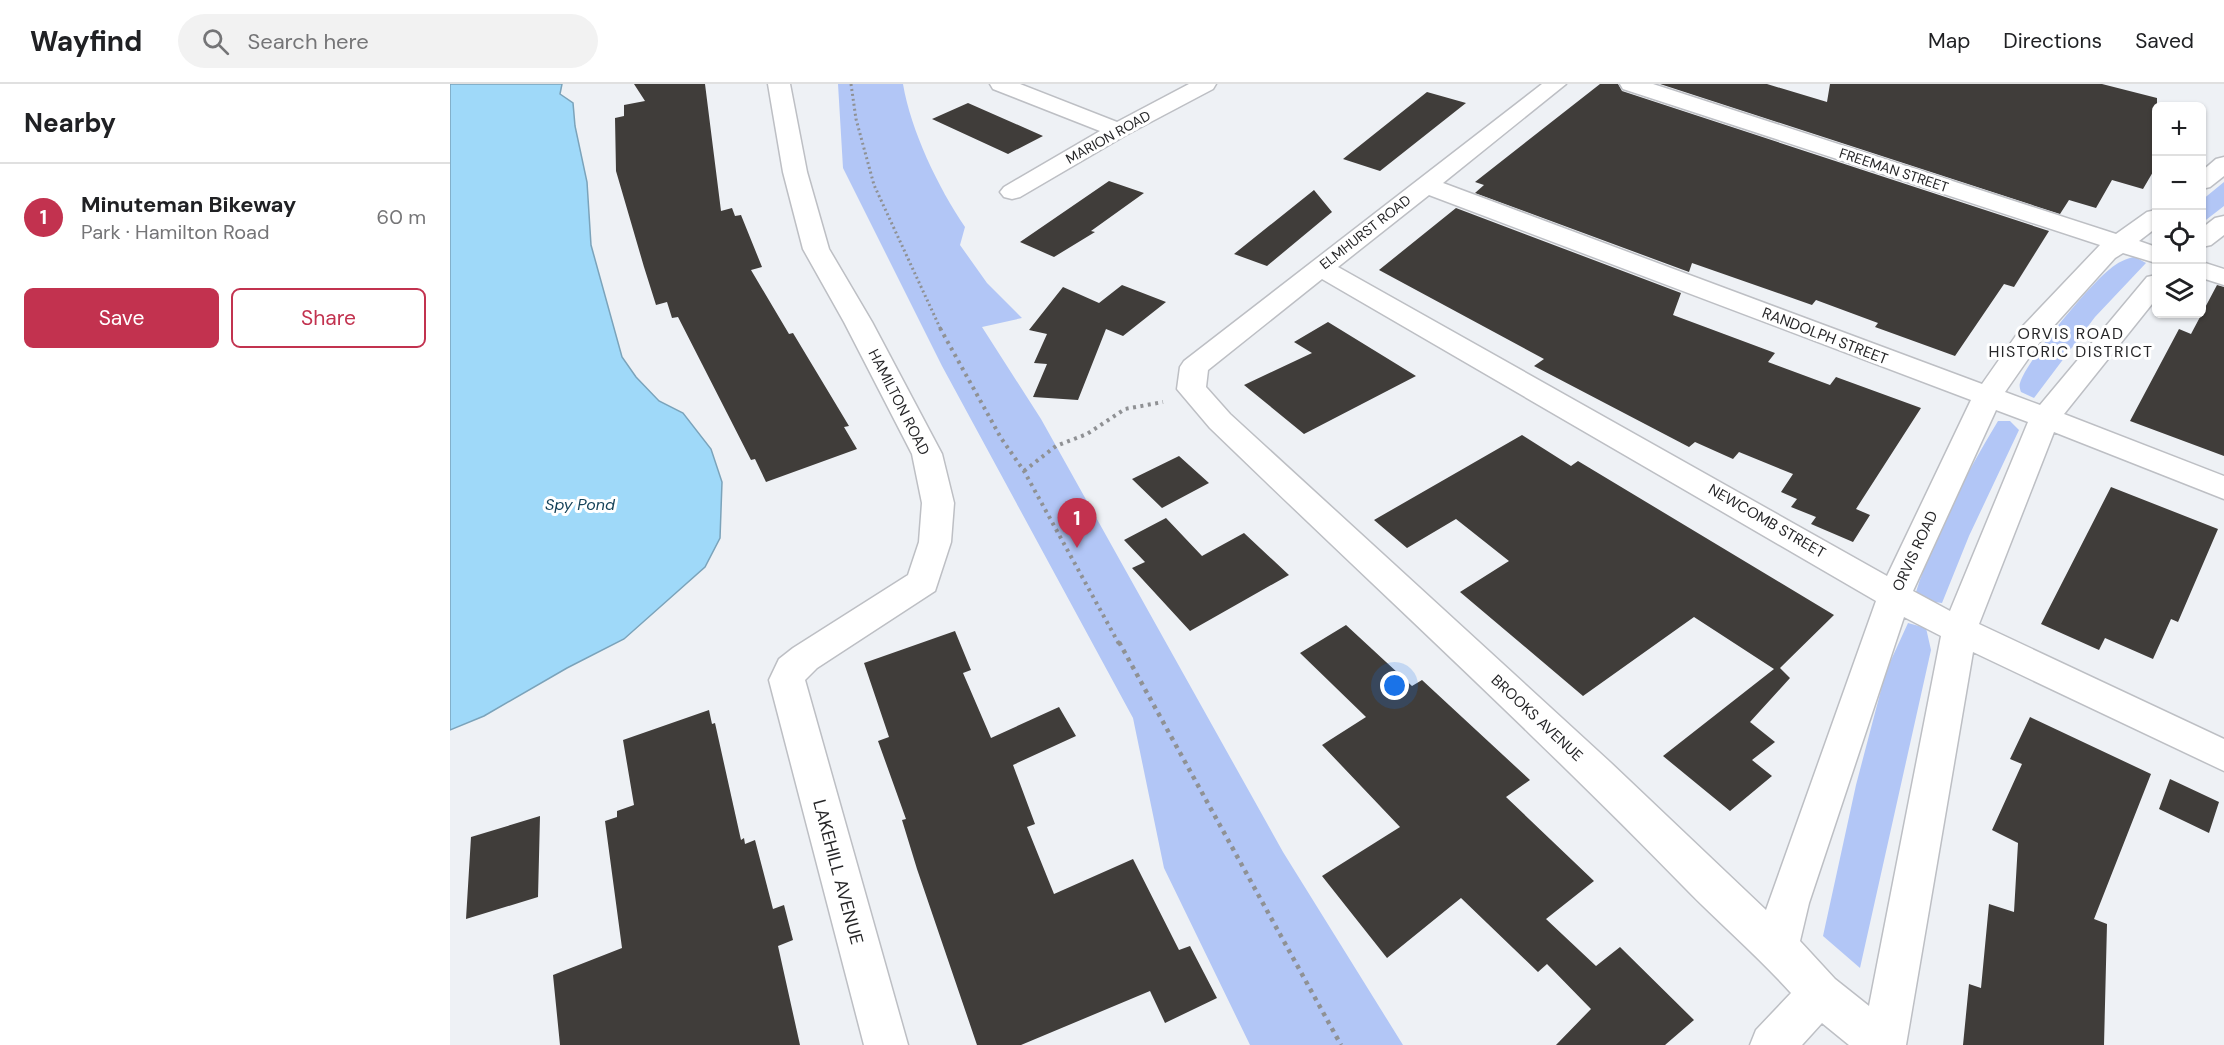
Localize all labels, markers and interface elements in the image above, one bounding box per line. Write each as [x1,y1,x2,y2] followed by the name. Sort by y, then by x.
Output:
[178,14,598,68] search box
[30,23,142,60] text: Wayfind
[199,25,232,58] icon: search
[247,27,369,56] text: Search here
[1928,27,1970,55] text: Map
[2003,27,2102,55] text: Directions
[2135,27,2194,55] text: Saved
[2152,102,2206,318] map controls
[2152,102,2206,156] button: +
[24,106,116,140] text: Nearby
[1062,106,1154,168] street label: MARION ROAD
[1837,144,1951,196] street label: FREEMAN STREET
[2152,156,2206,210] button: −
[81,190,296,219] text: Minuteman Bikeway
[1316,191,1414,273] street label: ELMHURST ROAD
[40,204,47,230] text: 1
[377,204,426,230] text: 60 m
[2152,210,2206,264] button: locate
[81,219,269,245] text: Park · Hamilton Road
[2152,264,2206,318] button: layers
[24,288,219,348] button: Save
[231,288,426,348] button: Share
[1759,303,1891,369] street label: RANDOLPH STREET
[1988,323,2154,362] district label: ORVIS ROAD HISTORIC DISTRICT
[864,346,934,458] street label: HAMILTON ROAD
[1705,479,1829,563] street label: NEWCOMB STREET
[545,494,616,515] water label: Spy Pond
[1058,498,1096,548] pin: 1
[1888,508,1942,594] street label: ORVIS ROAD
[1487,670,1587,766] street label: BROOKS AVENUE
[1380,671,1409,700] your location
[807,797,869,947] street label: LAKEHILL AVENUE

